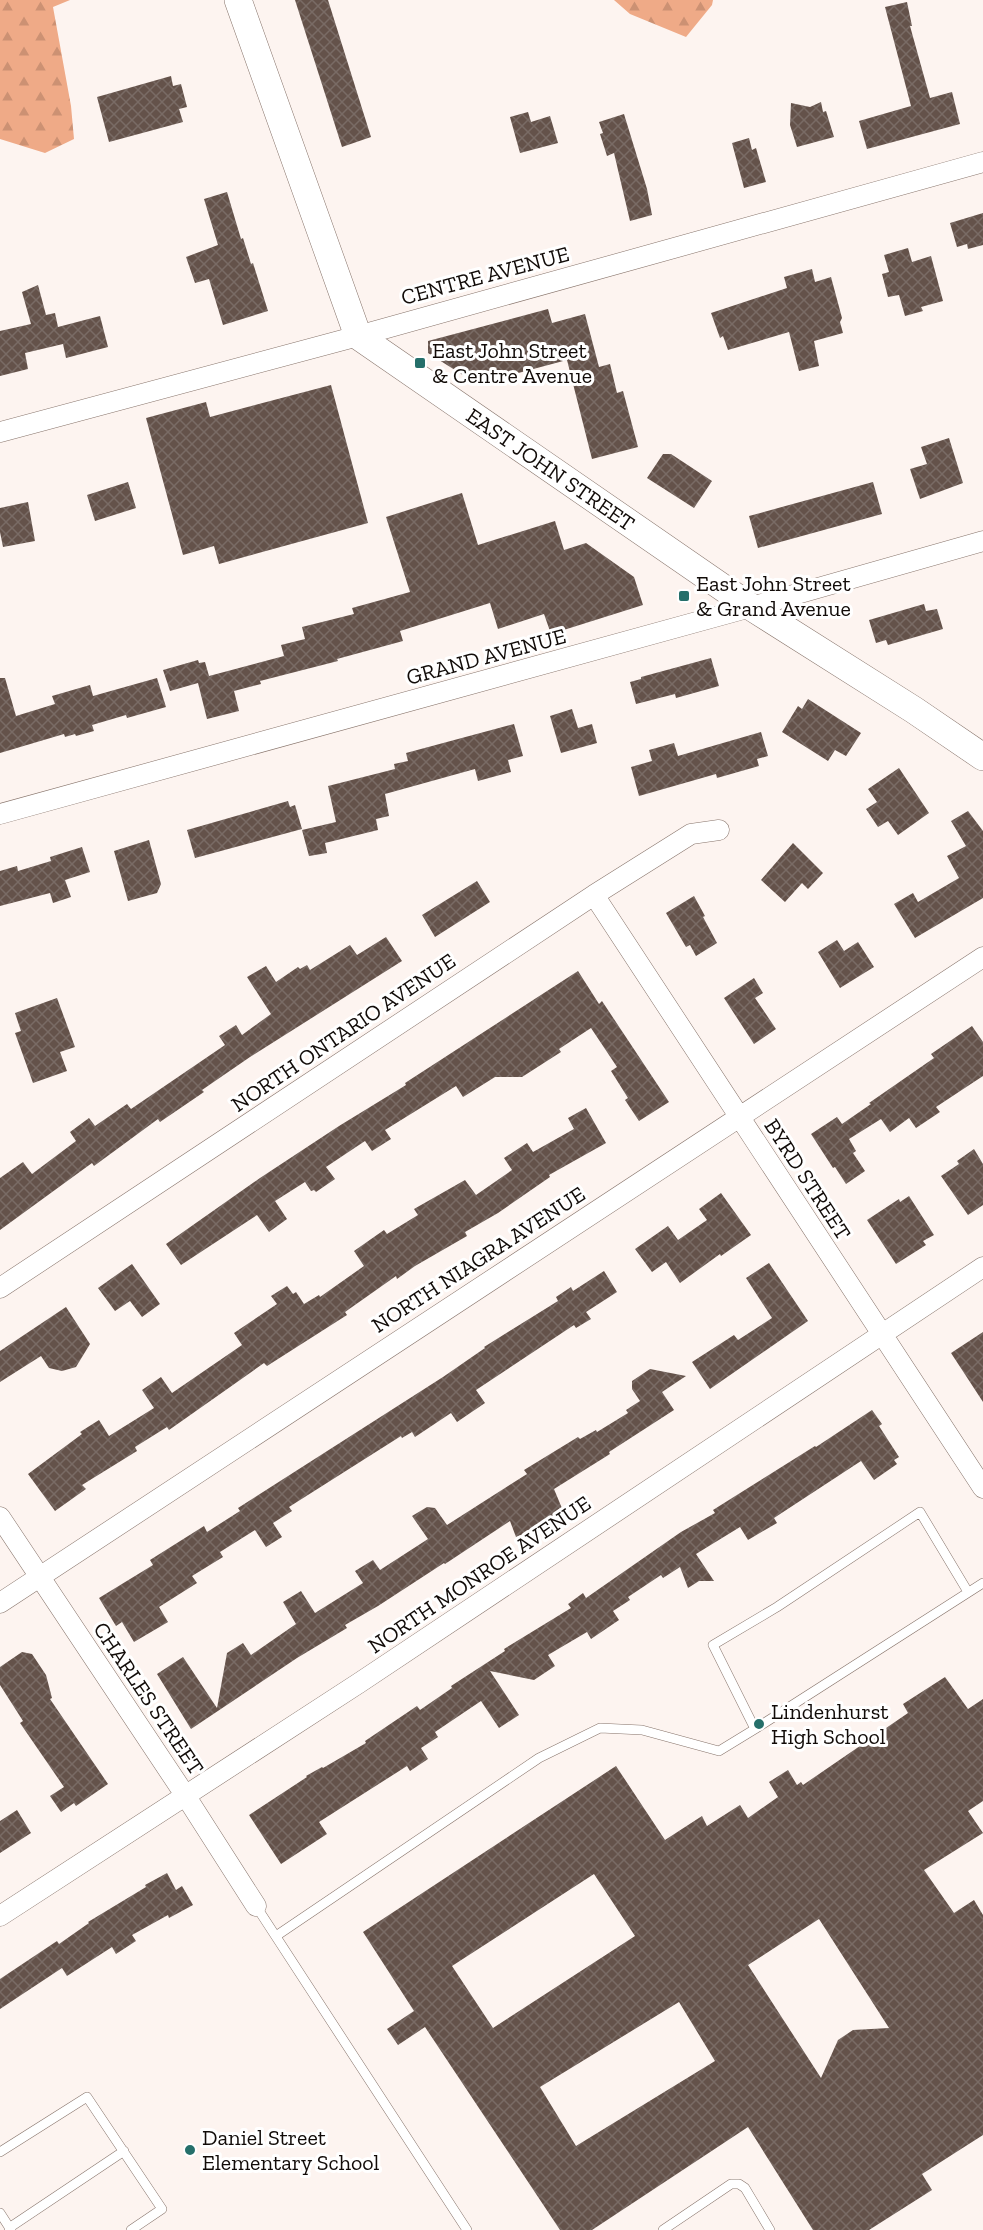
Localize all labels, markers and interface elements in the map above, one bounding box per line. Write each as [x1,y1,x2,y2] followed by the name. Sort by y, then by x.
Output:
[398,240,572,311] street label: CENTRE AVENUE
[432,337,592,389] place label: East John Street & Centre Avenue
[413,356,427,370] marker: East John Street & Centre Avenue
[461,402,640,537] street label: EAST JOHN STREET
[696,570,851,622] place label: East John Street & Grand Avenue
[677,589,691,603] marker: East John Street & Grand Avenue
[403,622,569,691] street label: GRAND AVENUE
[226,947,461,1118] street label: NORTH ONTARIO AVENUE
[758,1114,857,1245] street label: BYRD STREET
[367,1180,590,1339] street label: NORTH NIAGRA AVENUE
[363,1490,596,1659] street label: NORTH MONROE AVENUE
[87,1617,210,1780] street label: CHARLES STREET
[771,1698,889,1750] place label: Lindenhurst High School
[752,1717,766,1731] marker: Lindenhurst High School
[202,2124,380,2176] place label: Daniel Street Elementary School
[183,2143,197,2157] marker: Daniel Street Elementary School

